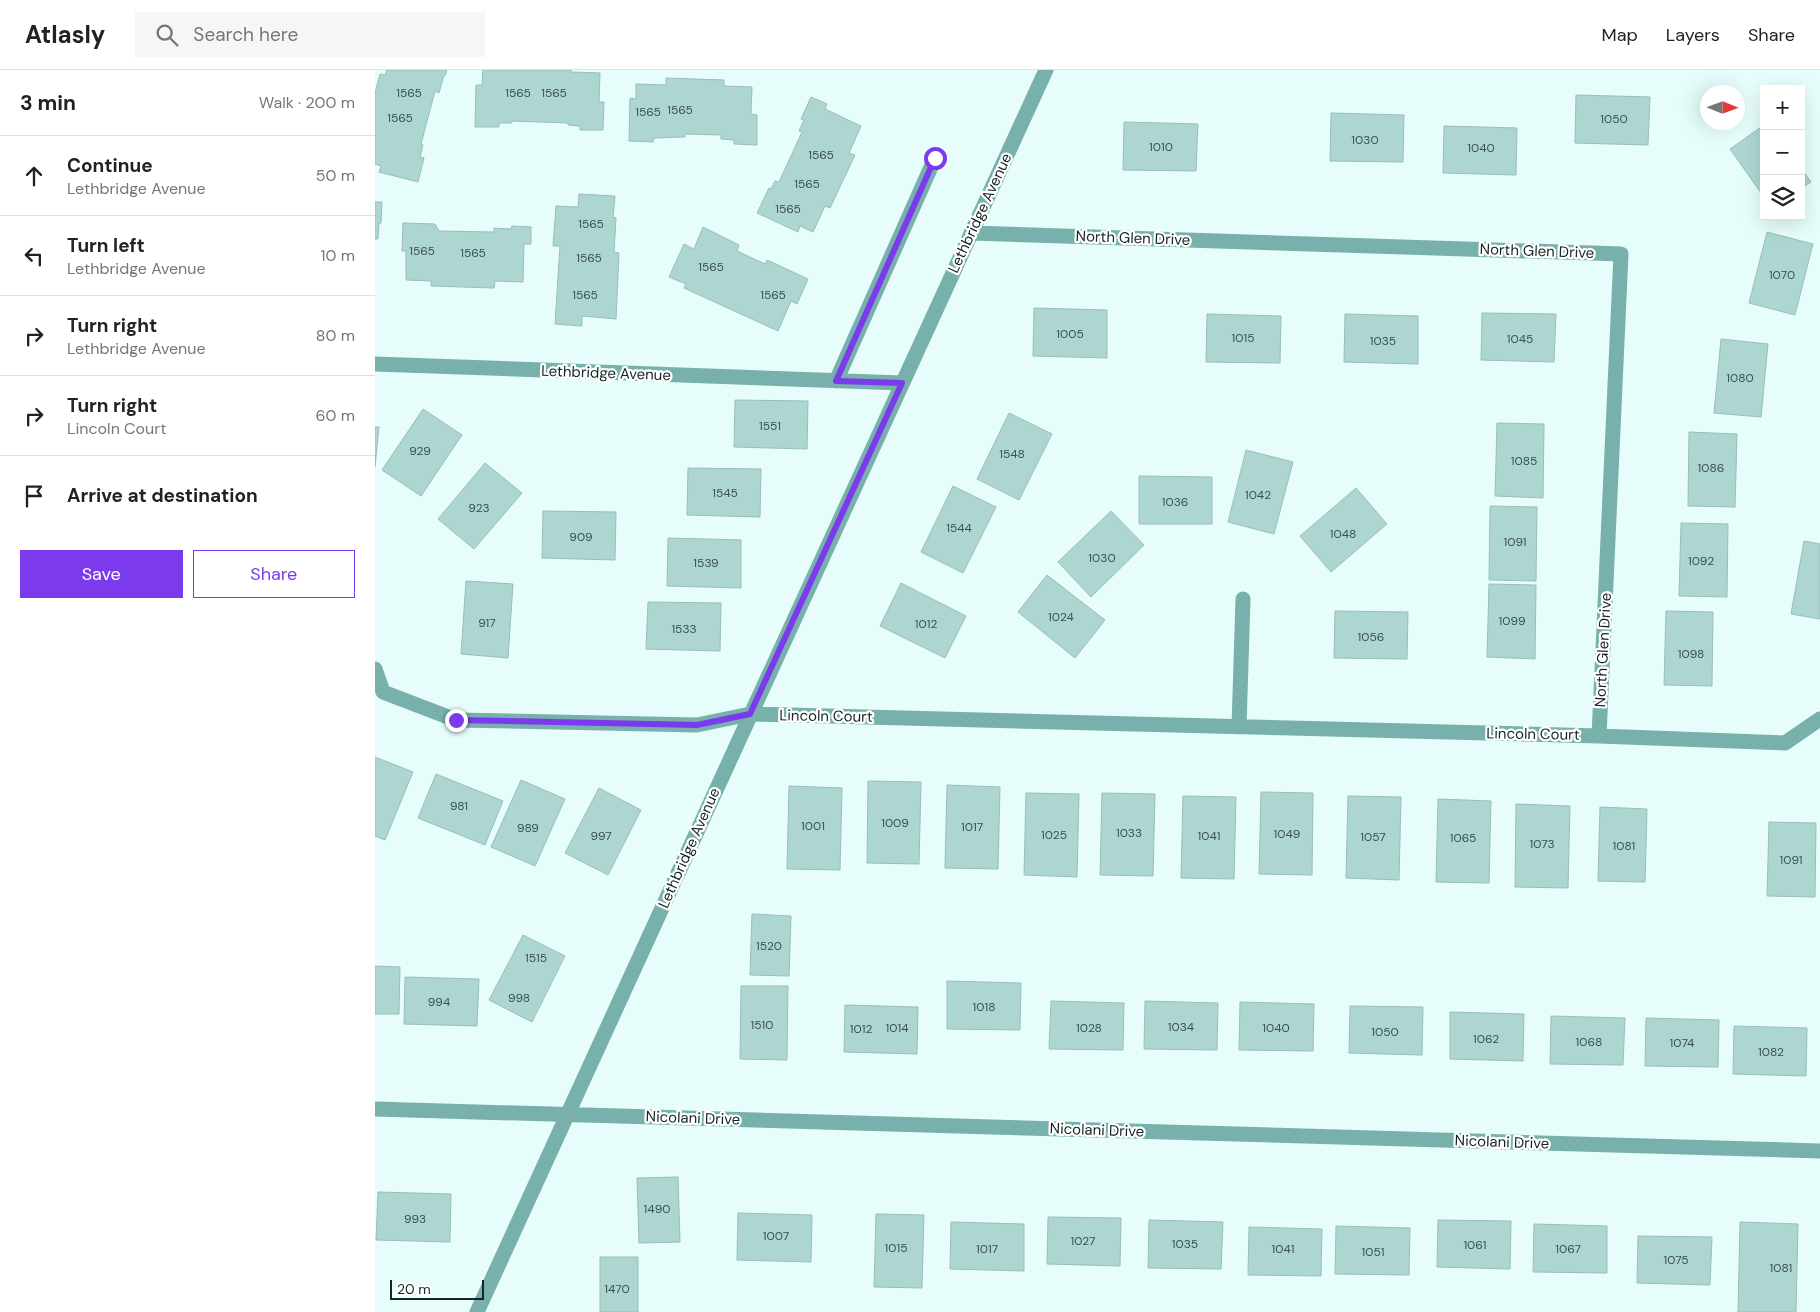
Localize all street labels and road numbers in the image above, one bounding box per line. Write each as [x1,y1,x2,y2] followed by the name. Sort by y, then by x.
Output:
[943,150,1017,276] street label: Lethbridge Avenue
[1075,226,1191,250] street label: North Glen Drive
[1479,239,1595,263] street label: North Glen Drive
[541,361,671,385] street label: Lethbridge Avenue
[1590,592,1616,708] street label: North Glen Drive
[779,705,873,727] street label: Lincoln Court
[1486,723,1580,745] street label: Lincoln Court
[653,785,725,911] street label: Lethbridge Avenue
[645,1106,741,1130] street label: Nicolani Drive
[1049,1118,1145,1142] street label: Nicolani Drive
[1454,1130,1550,1154] street label: Nicolani Drive

